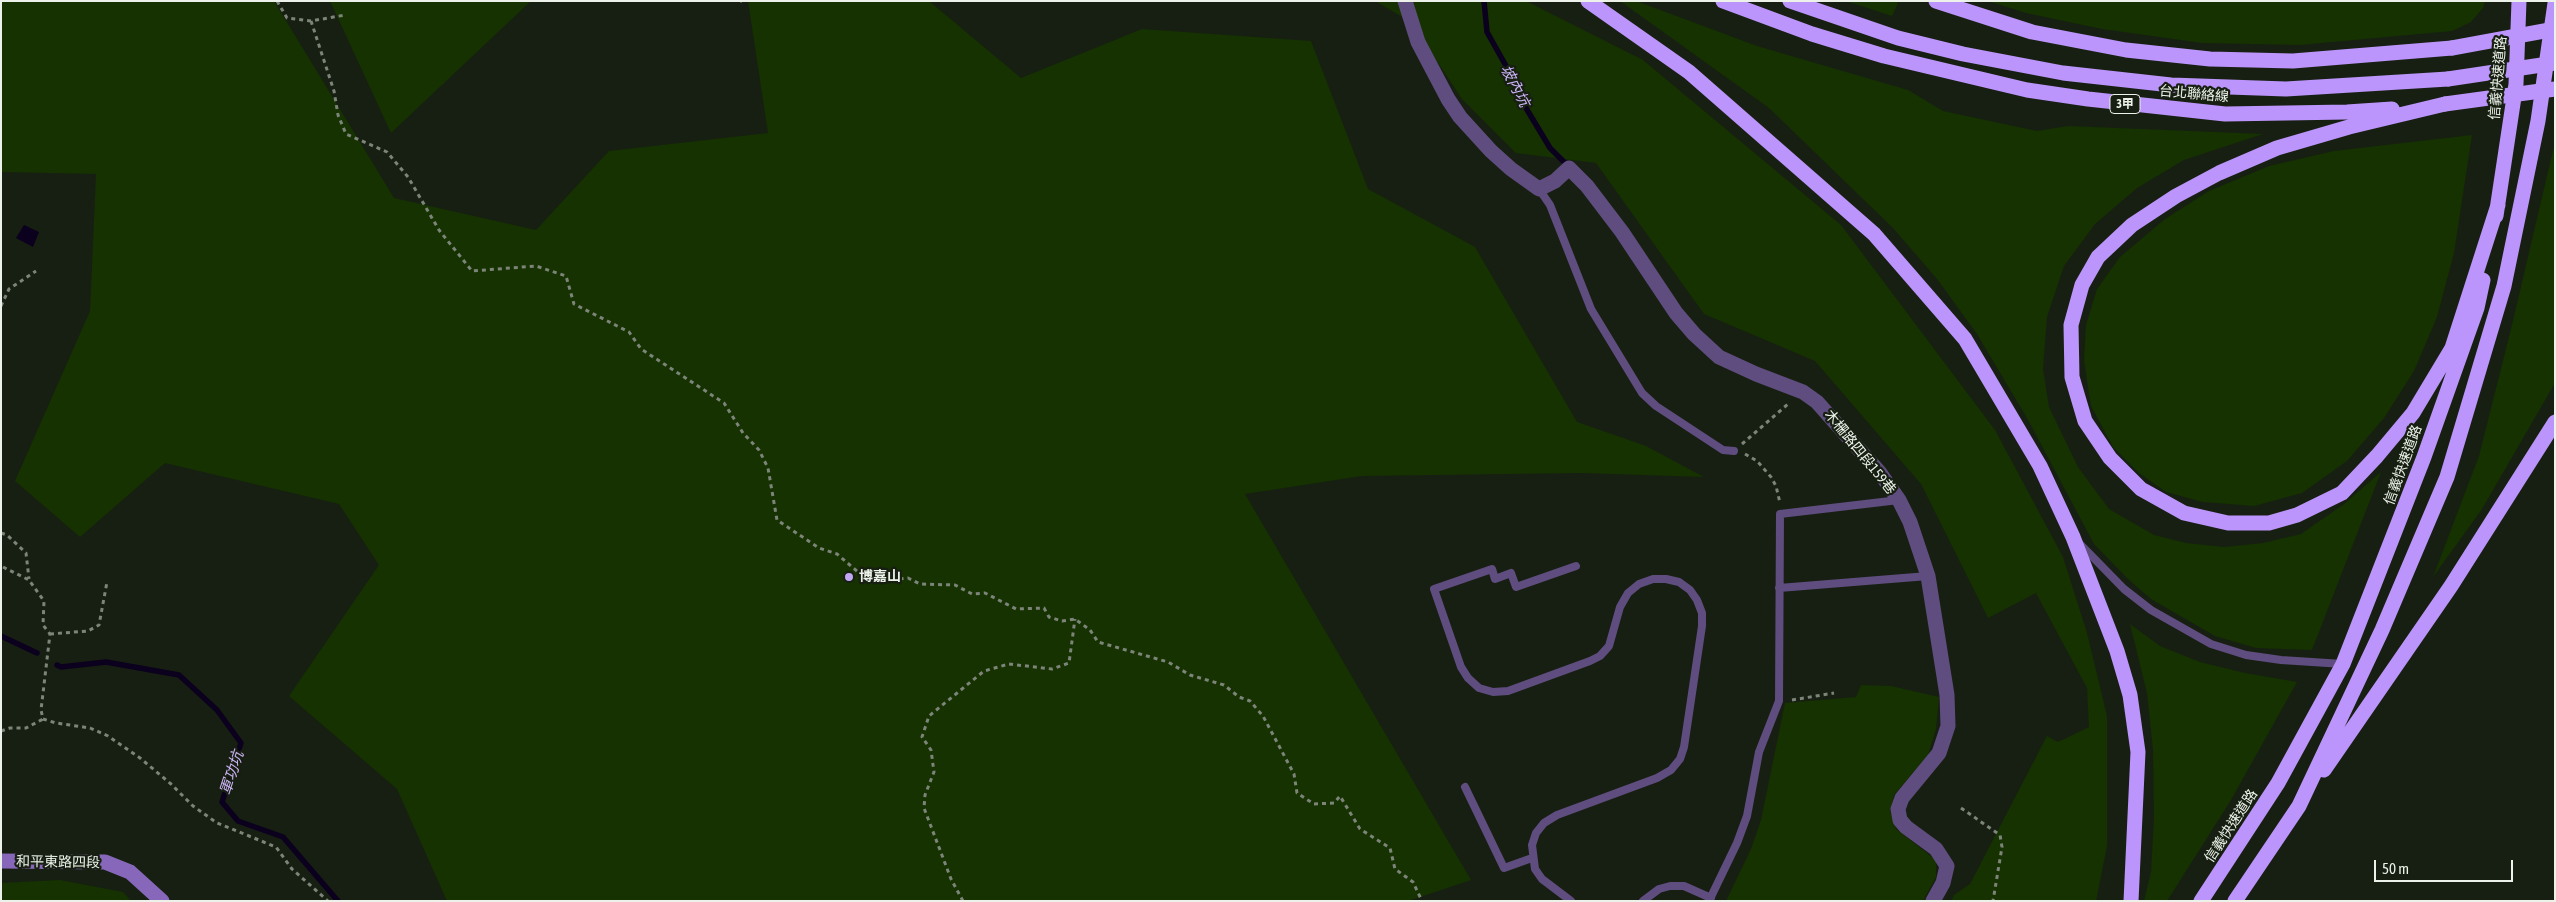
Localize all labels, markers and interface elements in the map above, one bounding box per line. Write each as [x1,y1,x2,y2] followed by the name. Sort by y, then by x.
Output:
[2486,35,2510,121] street label: 信義快速道路
[1496,62,1534,110] water label: 坡內坑
[2158,83,2230,105] street label: 台北聯絡線
[2110,95,2140,114] road number: 3甲
[1821,406,1899,498] street label: 木柵路四段159巷
[2381,423,2425,507] street label: 信義快速道路
[859,569,901,585] place label: 博嘉山
[843,571,855,583] marker: 博嘉山
[216,749,248,797] water label: 軍功坑
[2201,786,2261,866] street label: 信義快速道路
[2376,850,2515,882] scale bar
[16,853,100,871] street label: 和平東路四段
[2382,860,2409,877] text: 50 m

